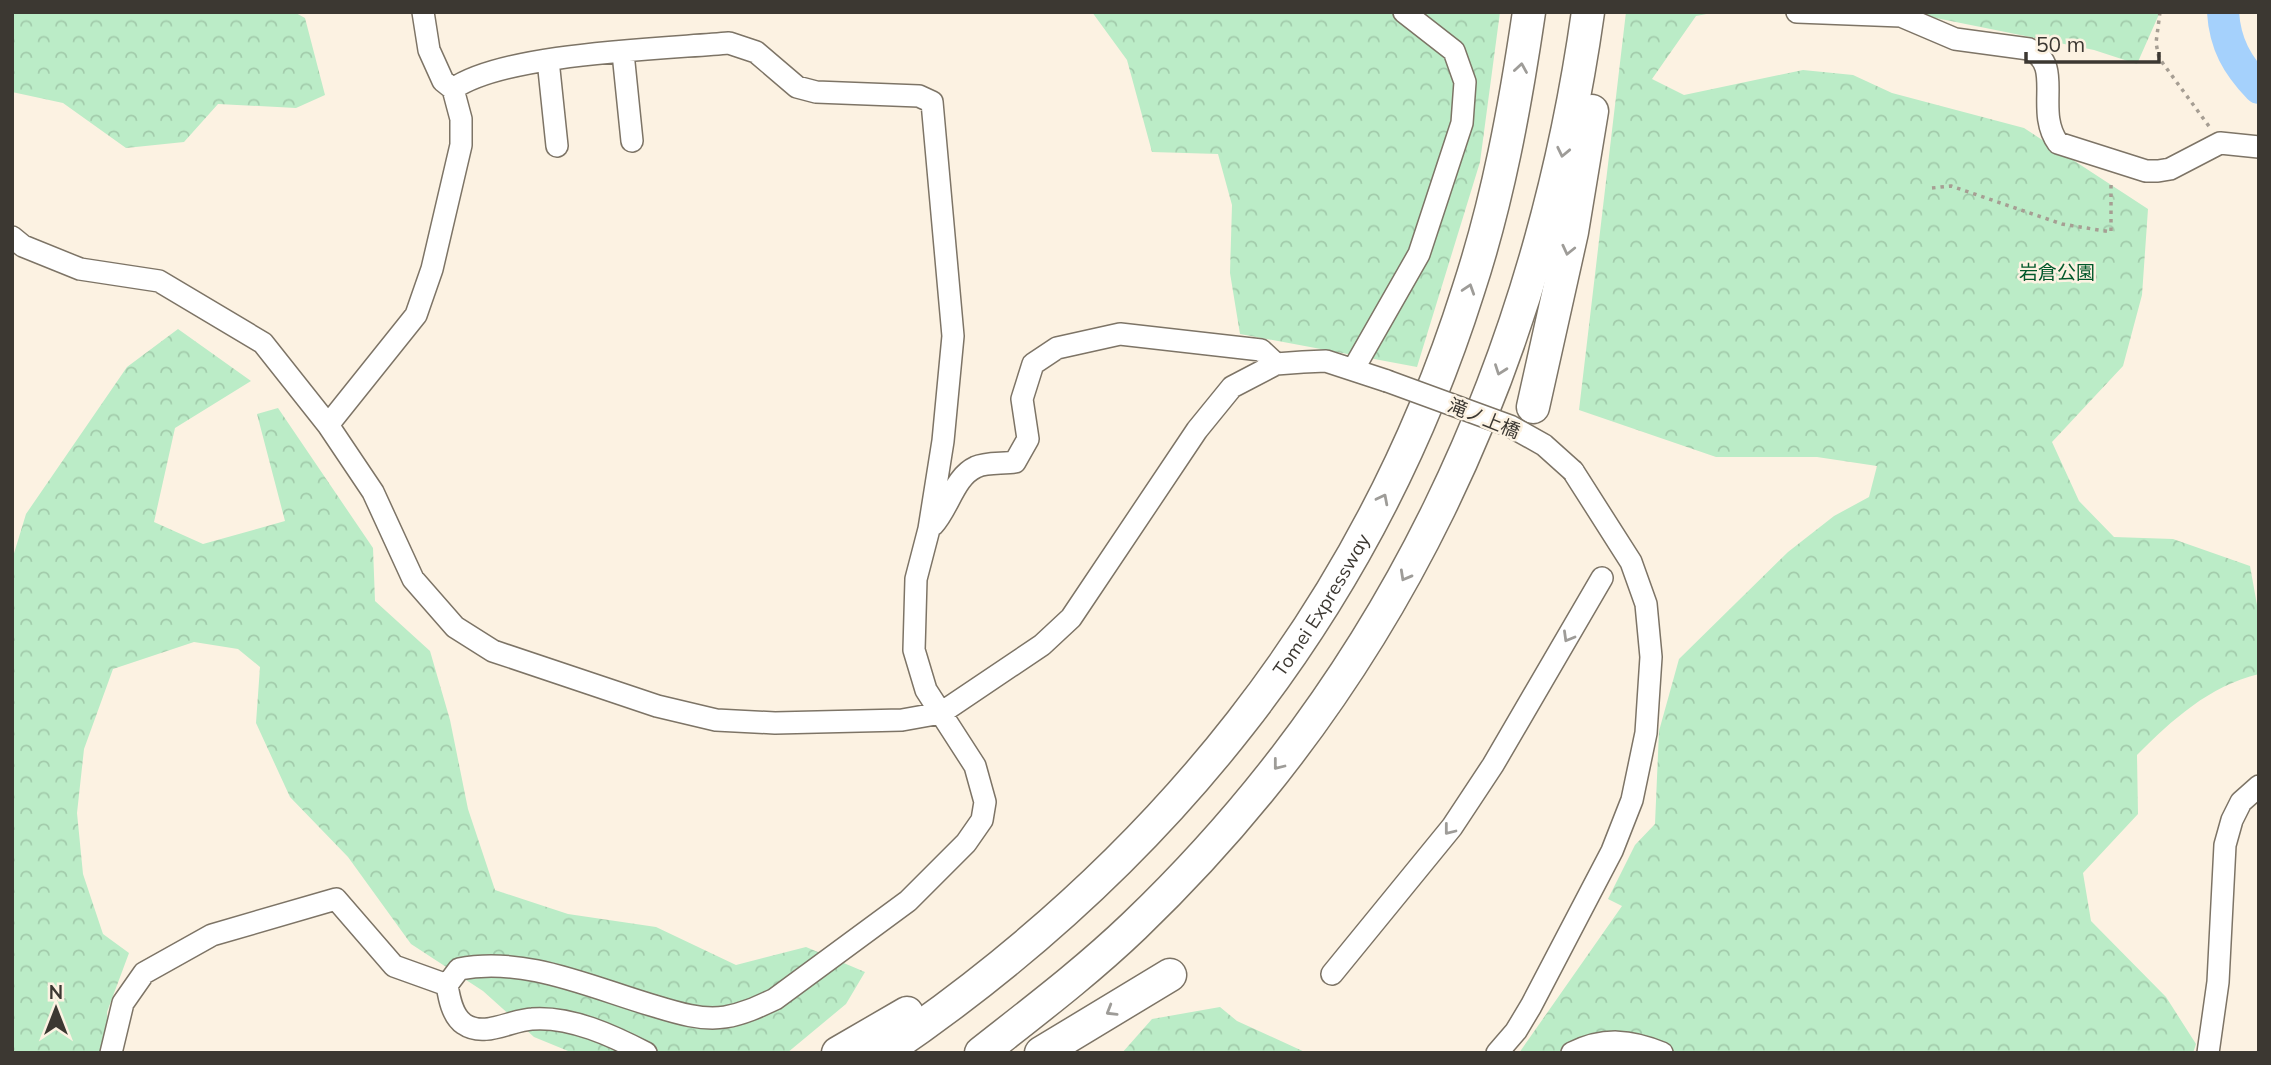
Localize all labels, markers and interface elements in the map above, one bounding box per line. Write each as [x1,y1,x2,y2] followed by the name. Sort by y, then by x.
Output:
[2026,21,2159,65] scale bar
[2036,31,2085,57] text: 50 m
[1513,62,1528,74] one-way arrow
[1557,146,1572,158] one-way arrow
[1562,244,1577,256] one-way arrow
[2019,260,2095,284] park label: 岩倉公園
[1461,283,1475,296] one-way arrow
[1494,364,1508,376] one-way arrow
[1444,393,1524,443] street label: 滝ノ上橋
[1374,494,1388,507] one-way arrow
[1268,529,1375,681] street label: Tomei Expressway
[1400,569,1413,582] one-way arrow
[1563,629,1576,642] one-way arrow
[1274,757,1287,770] one-way arrow
[1444,822,1457,835] one-way arrow
[21,974,91,1044] north arrow
[49,980,63,1004] text: N
[1106,1002,1119,1015] one-way arrow

